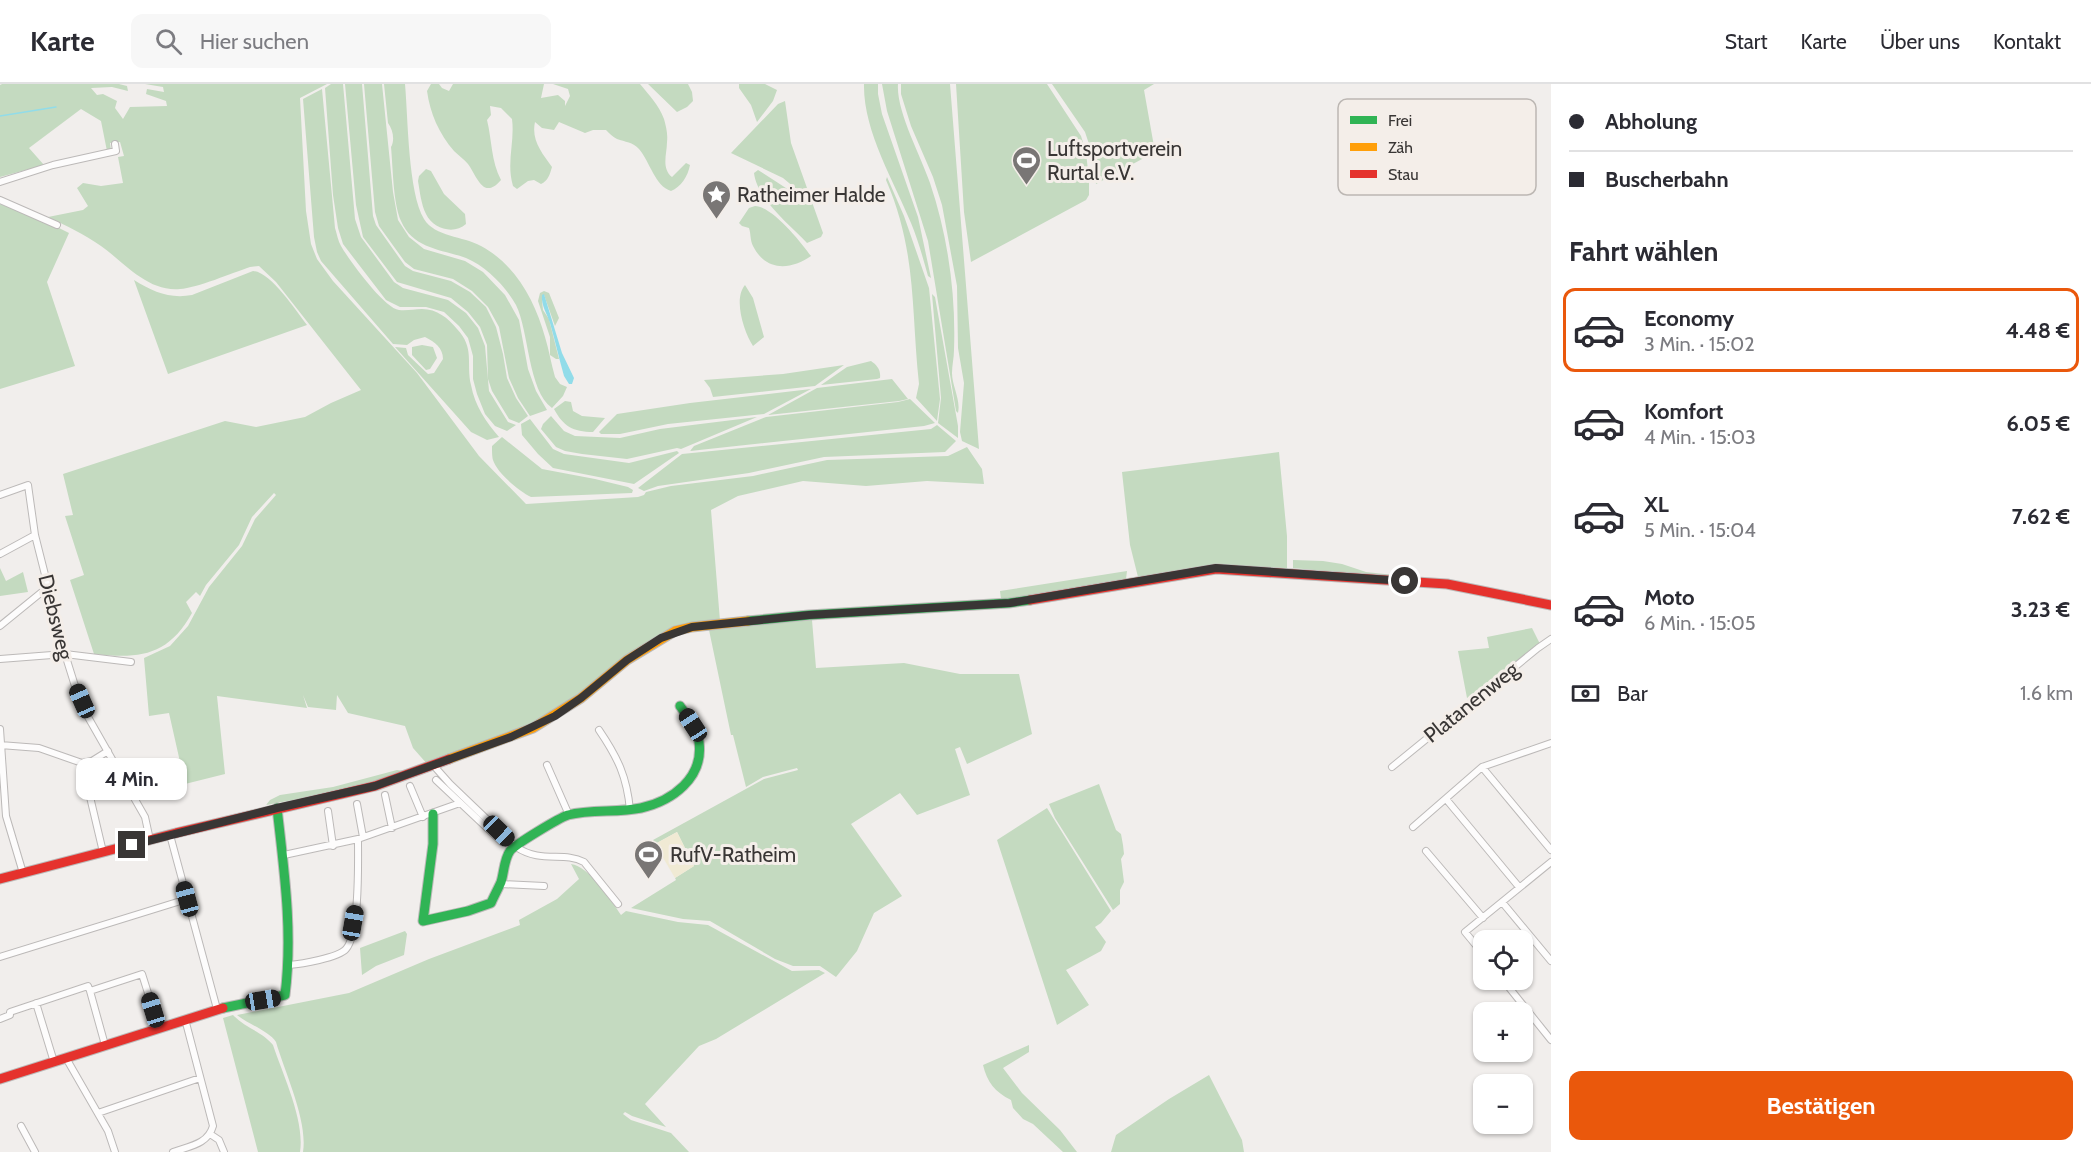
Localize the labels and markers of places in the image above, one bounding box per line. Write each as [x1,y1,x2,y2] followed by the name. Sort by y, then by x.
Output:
[1047,136,1182,185] place label: Luftsportverein Rurtal e.V.
[1010,144,1042,186] sports icon: Luftsportverein Rurtal e.V.
[700,178,732,220] place icon: Ratheimer Halde
[737,182,886,207] place label: Ratheimer Halde
[633,838,665,880] sports icon: RufV-Ratheim
[670,842,796,867] place label: RufV-Ratheim

